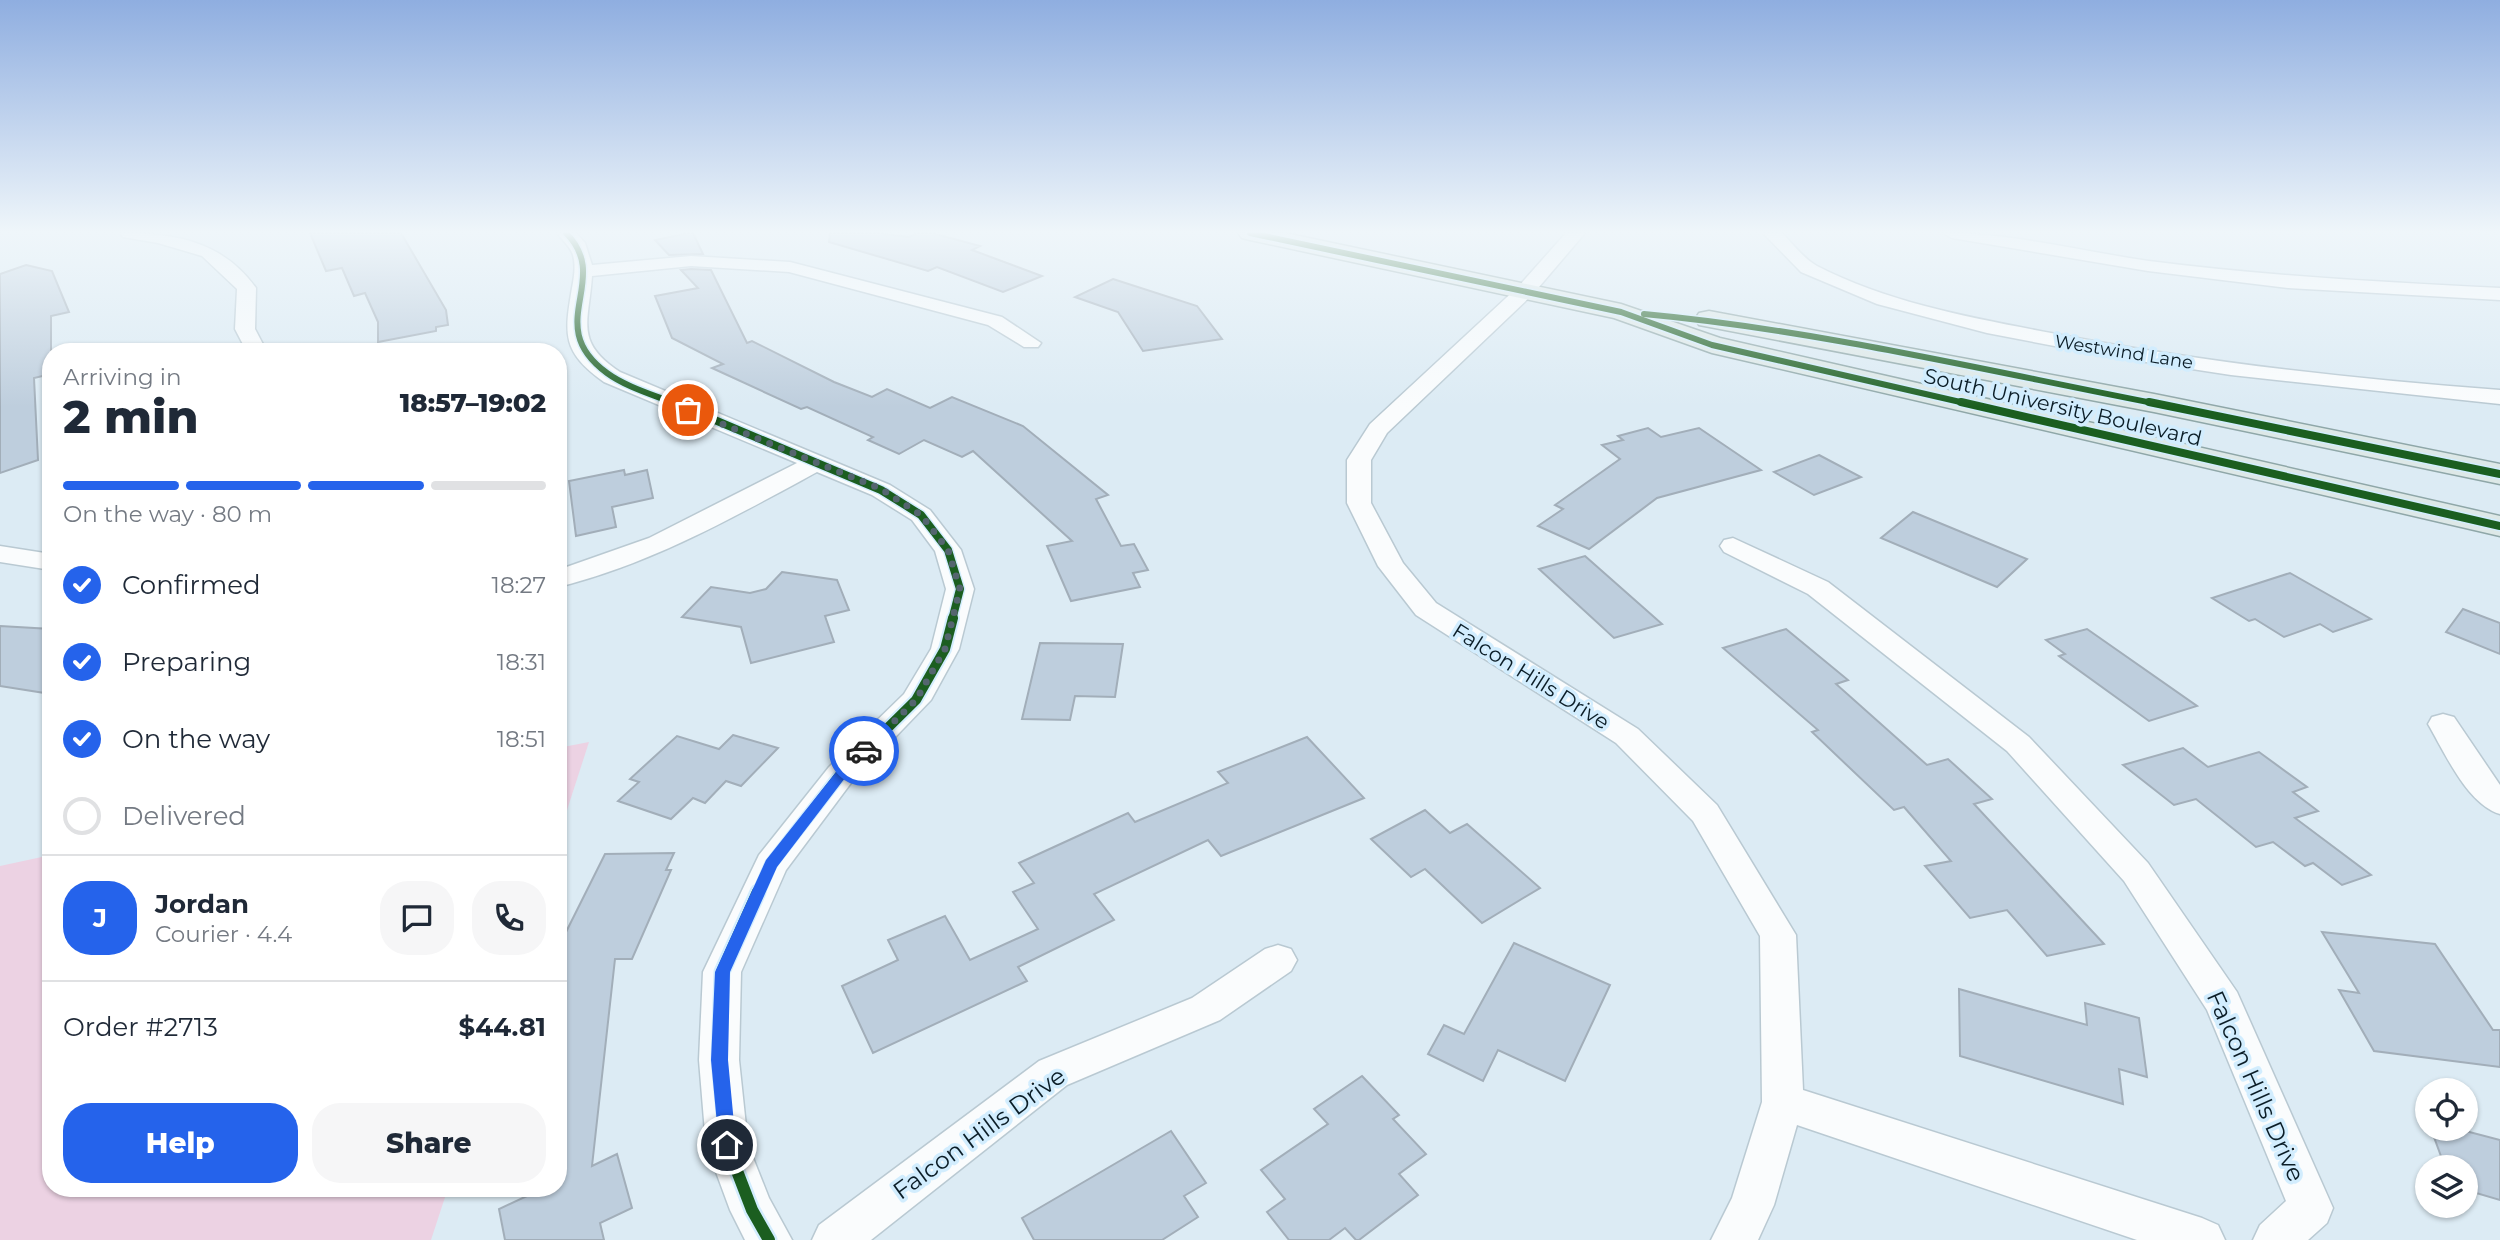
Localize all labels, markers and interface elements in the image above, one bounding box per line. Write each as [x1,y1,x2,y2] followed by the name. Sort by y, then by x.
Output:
[2053,330,2195,374] street label: Westwind Lane
[63,363,182,391] text: Arriving in
[1922,363,2204,451] street label: South University Boulevard
[658,380,718,440] pin
[400,387,546,419] text: 18:57–19:02
[63,388,198,445] text: 2 min
[669,391,707,429] icon: bag
[63,500,272,528] text: On the way · 80 m
[63,566,101,604] icon: check
[122,569,261,601] text: Confirmed
[492,571,546,599] text: 18:27
[1448,618,1614,734] street label: Falcon Hills Drive
[63,643,101,681] icon: check
[122,646,251,678] text: Preparing
[497,648,546,676] text: 18:31
[829,716,899,786] courier
[63,720,101,758] icon: check
[122,723,270,755] text: On the way
[497,725,546,753] text: 18:51
[845,732,883,770] icon: car
[122,800,246,832] text: Delivered
[380,881,454,955] button: chat
[472,881,546,955] button: phone
[155,888,249,920] text: Jordan
[93,902,107,934] text: J
[155,920,292,948] text: Courier · 4.4
[2201,986,2311,1186] street label: Falcon Hills Drive
[63,1011,218,1043] text: Order #2713
[458,1011,546,1043] text: $44.81
[887,1061,1071,1205] street label: Falcon Hills Drive
[2415,1078,2478,1218] map controls
[2415,1078,2478,1141] button: locate
[63,1103,298,1183] button: Help
[312,1103,546,1183] button: Share
[697,1115,757,1175] pin
[708,1126,746,1164] icon: home
[2415,1155,2478,1218] button: layers

